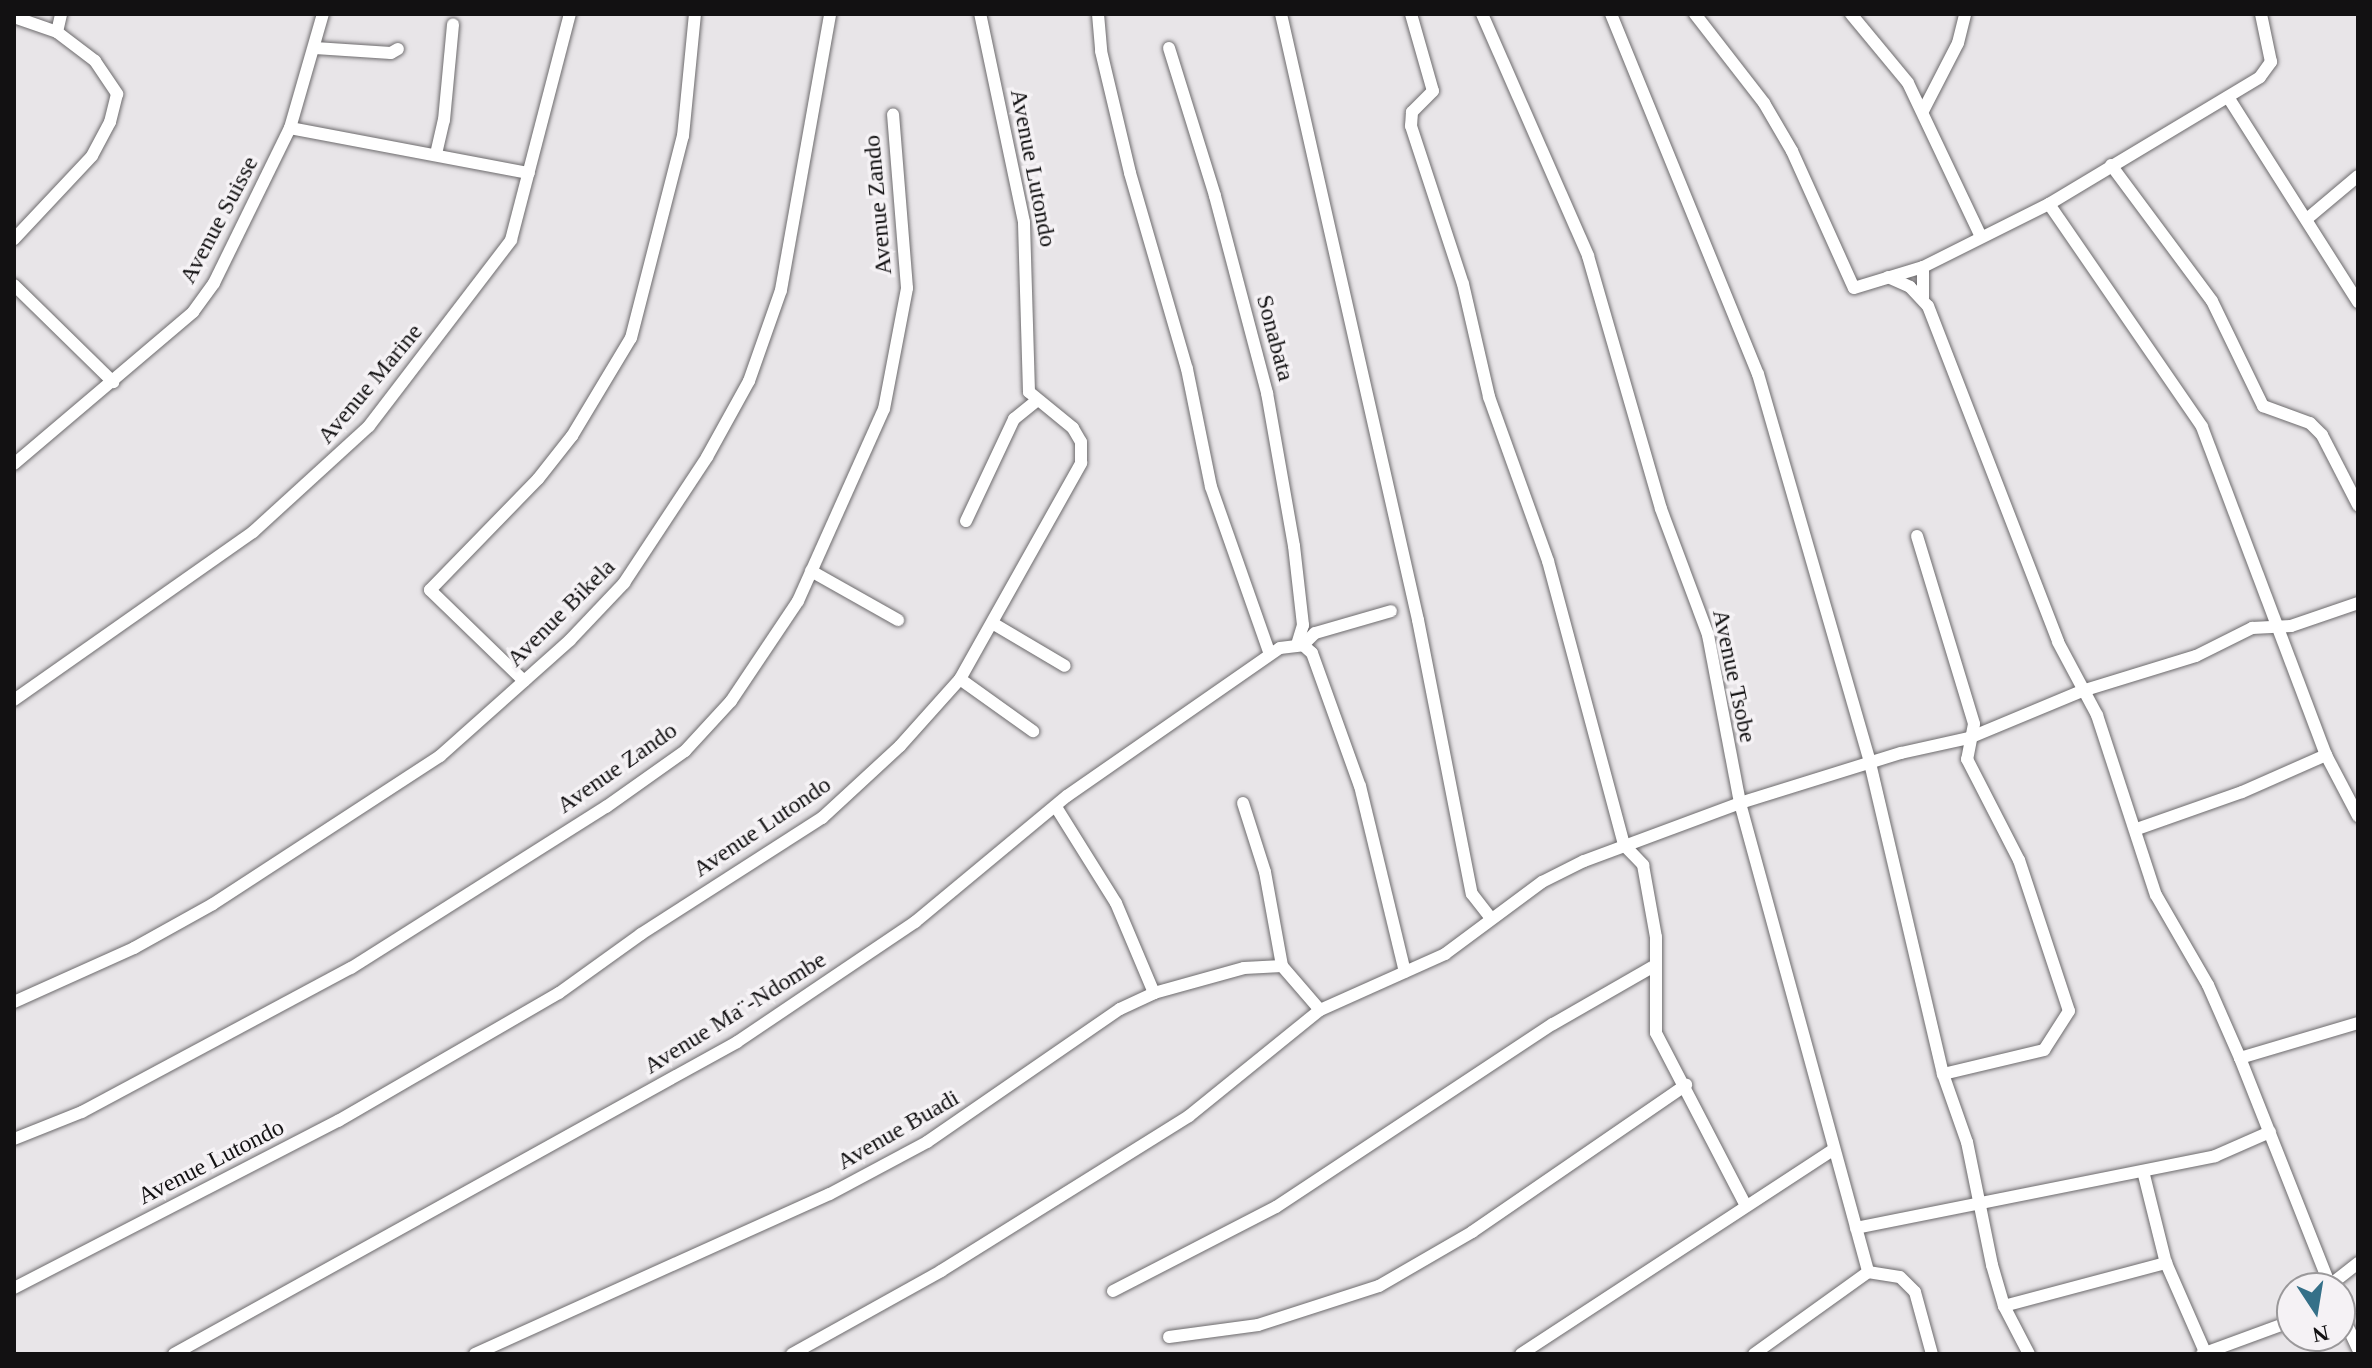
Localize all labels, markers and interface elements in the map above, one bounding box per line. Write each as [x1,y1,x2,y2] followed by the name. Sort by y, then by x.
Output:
[1004,87,1062,249] street label: Avenue Lutondo
[858,134,898,276] street label: Avenue Zando
[173,151,265,289] street label: Avenue Suisse
[1250,292,1300,384] street label: Sonabata
[311,318,429,450] street label: Avenue Marine
[501,553,621,673] street label: Avenue Bikela
[1706,607,1762,745] street label: Avenue Tsobe
[551,716,683,820] street label: Avenue Zando
[688,770,836,884] street label: Avenue Lutondo
[639,945,831,1081] street label: Avenue Ma¨-Ndombe
[832,1083,964,1177] street label: Avenue Buadi
[133,1113,289,1211] street label: Avenue Lutondo
[2276,1272,2356,1352] north arrow
[2310,1320,2331,1348] text: N

